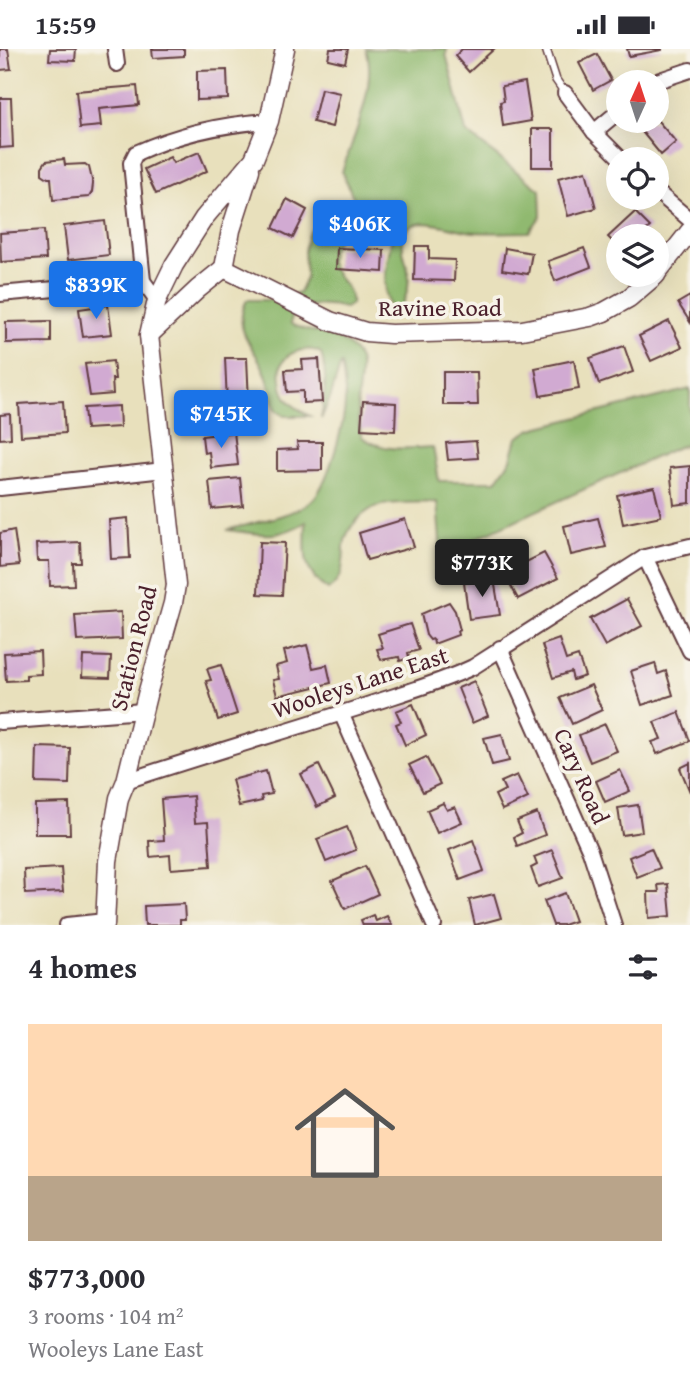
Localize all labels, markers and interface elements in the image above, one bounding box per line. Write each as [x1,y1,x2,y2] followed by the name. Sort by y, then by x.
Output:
[35,5,96,44] text: 15:59
[606,70,668,133] north arrow
[606,70,669,287] map controls
[606,147,669,210] button: locate
[311,201,409,260] pin: $406K
[329,206,391,239] text: $406K
[606,224,669,287] button: layers
[47,261,145,321] pin: $839K
[65,267,127,300] text: $839K
[378,290,502,325] street label: Ravine Road
[172,391,270,450] pin: $745K
[190,396,252,429] text: $745K
[433,539,531,599] pin: $773K
[451,545,513,578] text: $773K
[101,581,166,714] street label: Station Road
[267,637,453,727] street label: Wooleys Lane East
[545,722,619,830] street label: Cary Road
[28,945,137,989] text: 4 homes
[624,948,662,986] icon: filters
[282,1070,408,1196] icon: home
[28,1255,145,1299] text: $773,000
[28,1299,183,1332] text: 3 rooms · 104 m²
[28,1332,204,1365] text: Wooleys Lane East

